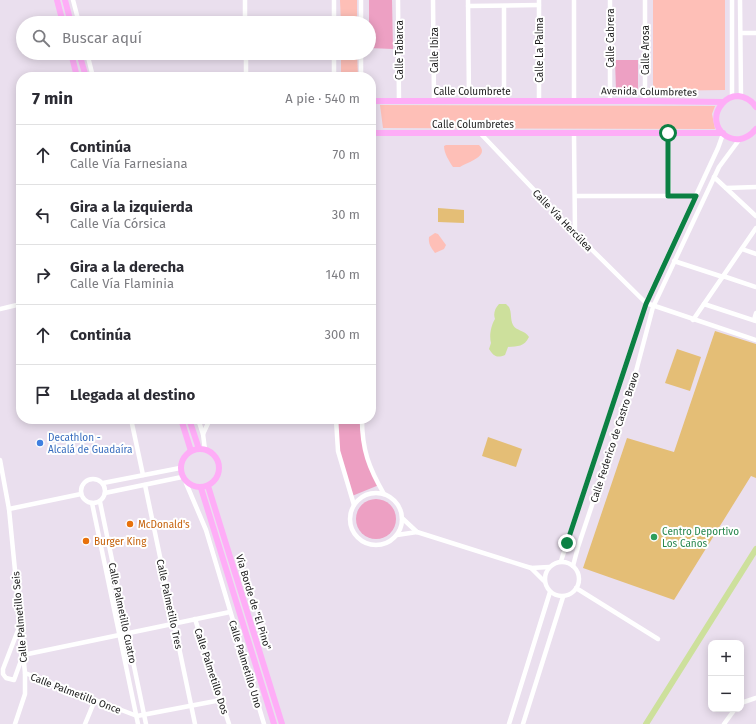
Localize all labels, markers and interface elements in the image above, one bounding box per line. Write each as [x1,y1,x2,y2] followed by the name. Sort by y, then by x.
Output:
[605,8,617,68] street label: Calle Cabrera
[16,16,376,60] search box
[534,17,546,83] street label: Calle La Palma
[394,20,406,80] street label: Calle Tabarca
[640,25,652,75] street label: Calle Arosa
[30,27,52,49] icon: search
[429,27,441,73] street label: Calle Ibiza
[62,29,142,47] text: Buscar aquí
[601,85,697,99] street label: Avenida Columbretes
[433,86,511,98] street label: Calle Columbrete
[32,88,73,109] text: 7 min
[285,91,360,106] text: A pie · 540 m
[432,119,514,131] street label: Calle Columbretes
[659,124,677,142] route start
[70,138,131,156] text: Continúa
[32,144,54,166] icon: ahead
[333,147,360,162] text: 70 m
[70,156,188,171] text: Calle Vía Farnesiana
[530,187,596,254] street label: Calle Vía Hercúlea
[70,198,193,216] text: Gira a la izquierda
[32,204,54,226] icon: left
[332,207,360,222] text: 30 m
[70,216,166,231] text: Calle Vía Córsica
[70,258,184,276] text: Gira a la derecha
[32,264,54,286] icon: right
[326,267,360,282] text: 140 m
[70,276,174,291] text: Calle Vía Flaminia
[32,324,54,346] icon: ahead
[70,326,131,344] text: Continúa
[324,327,360,342] text: 300 m
[588,370,642,504] street label: Calle Federico de Castro Bravo
[32,384,54,406] icon: arrive
[70,386,195,404] text: Llegada al destino
[48,432,132,456] place label: Decathlon - Alcalá de Guadaíra
[35,438,45,448] marker: Decathlon - Alcalá de Guadaíra
[125,519,135,529] marker: McDonald's
[138,519,190,531] place label: McDonald's
[662,526,739,550] place label: Centro Deportivo Los Caños
[649,532,659,542] marker: Centro Deportivo Los Caños
[558,534,576,552] route end
[81,536,91,546] marker: Burger King
[94,536,147,548] place label: Burger King
[233,553,274,652] street label: Vía Borde de "El Pino"
[154,558,184,651] street label: Calle Palmetillo Tres
[105,562,139,665] street label: Calle Palmetillo Cuatro
[10,571,30,663] street label: Calle Palmetillo Seis
[226,619,264,710] street label: Calle Palmetillo Uno
[191,627,231,716] street label: Calle Palmetillo Dos
[708,640,744,712] map controls
[708,640,744,676] button: +
[29,671,123,717] street label: Calle Palmetillo Once
[708,676,744,712] button: −

